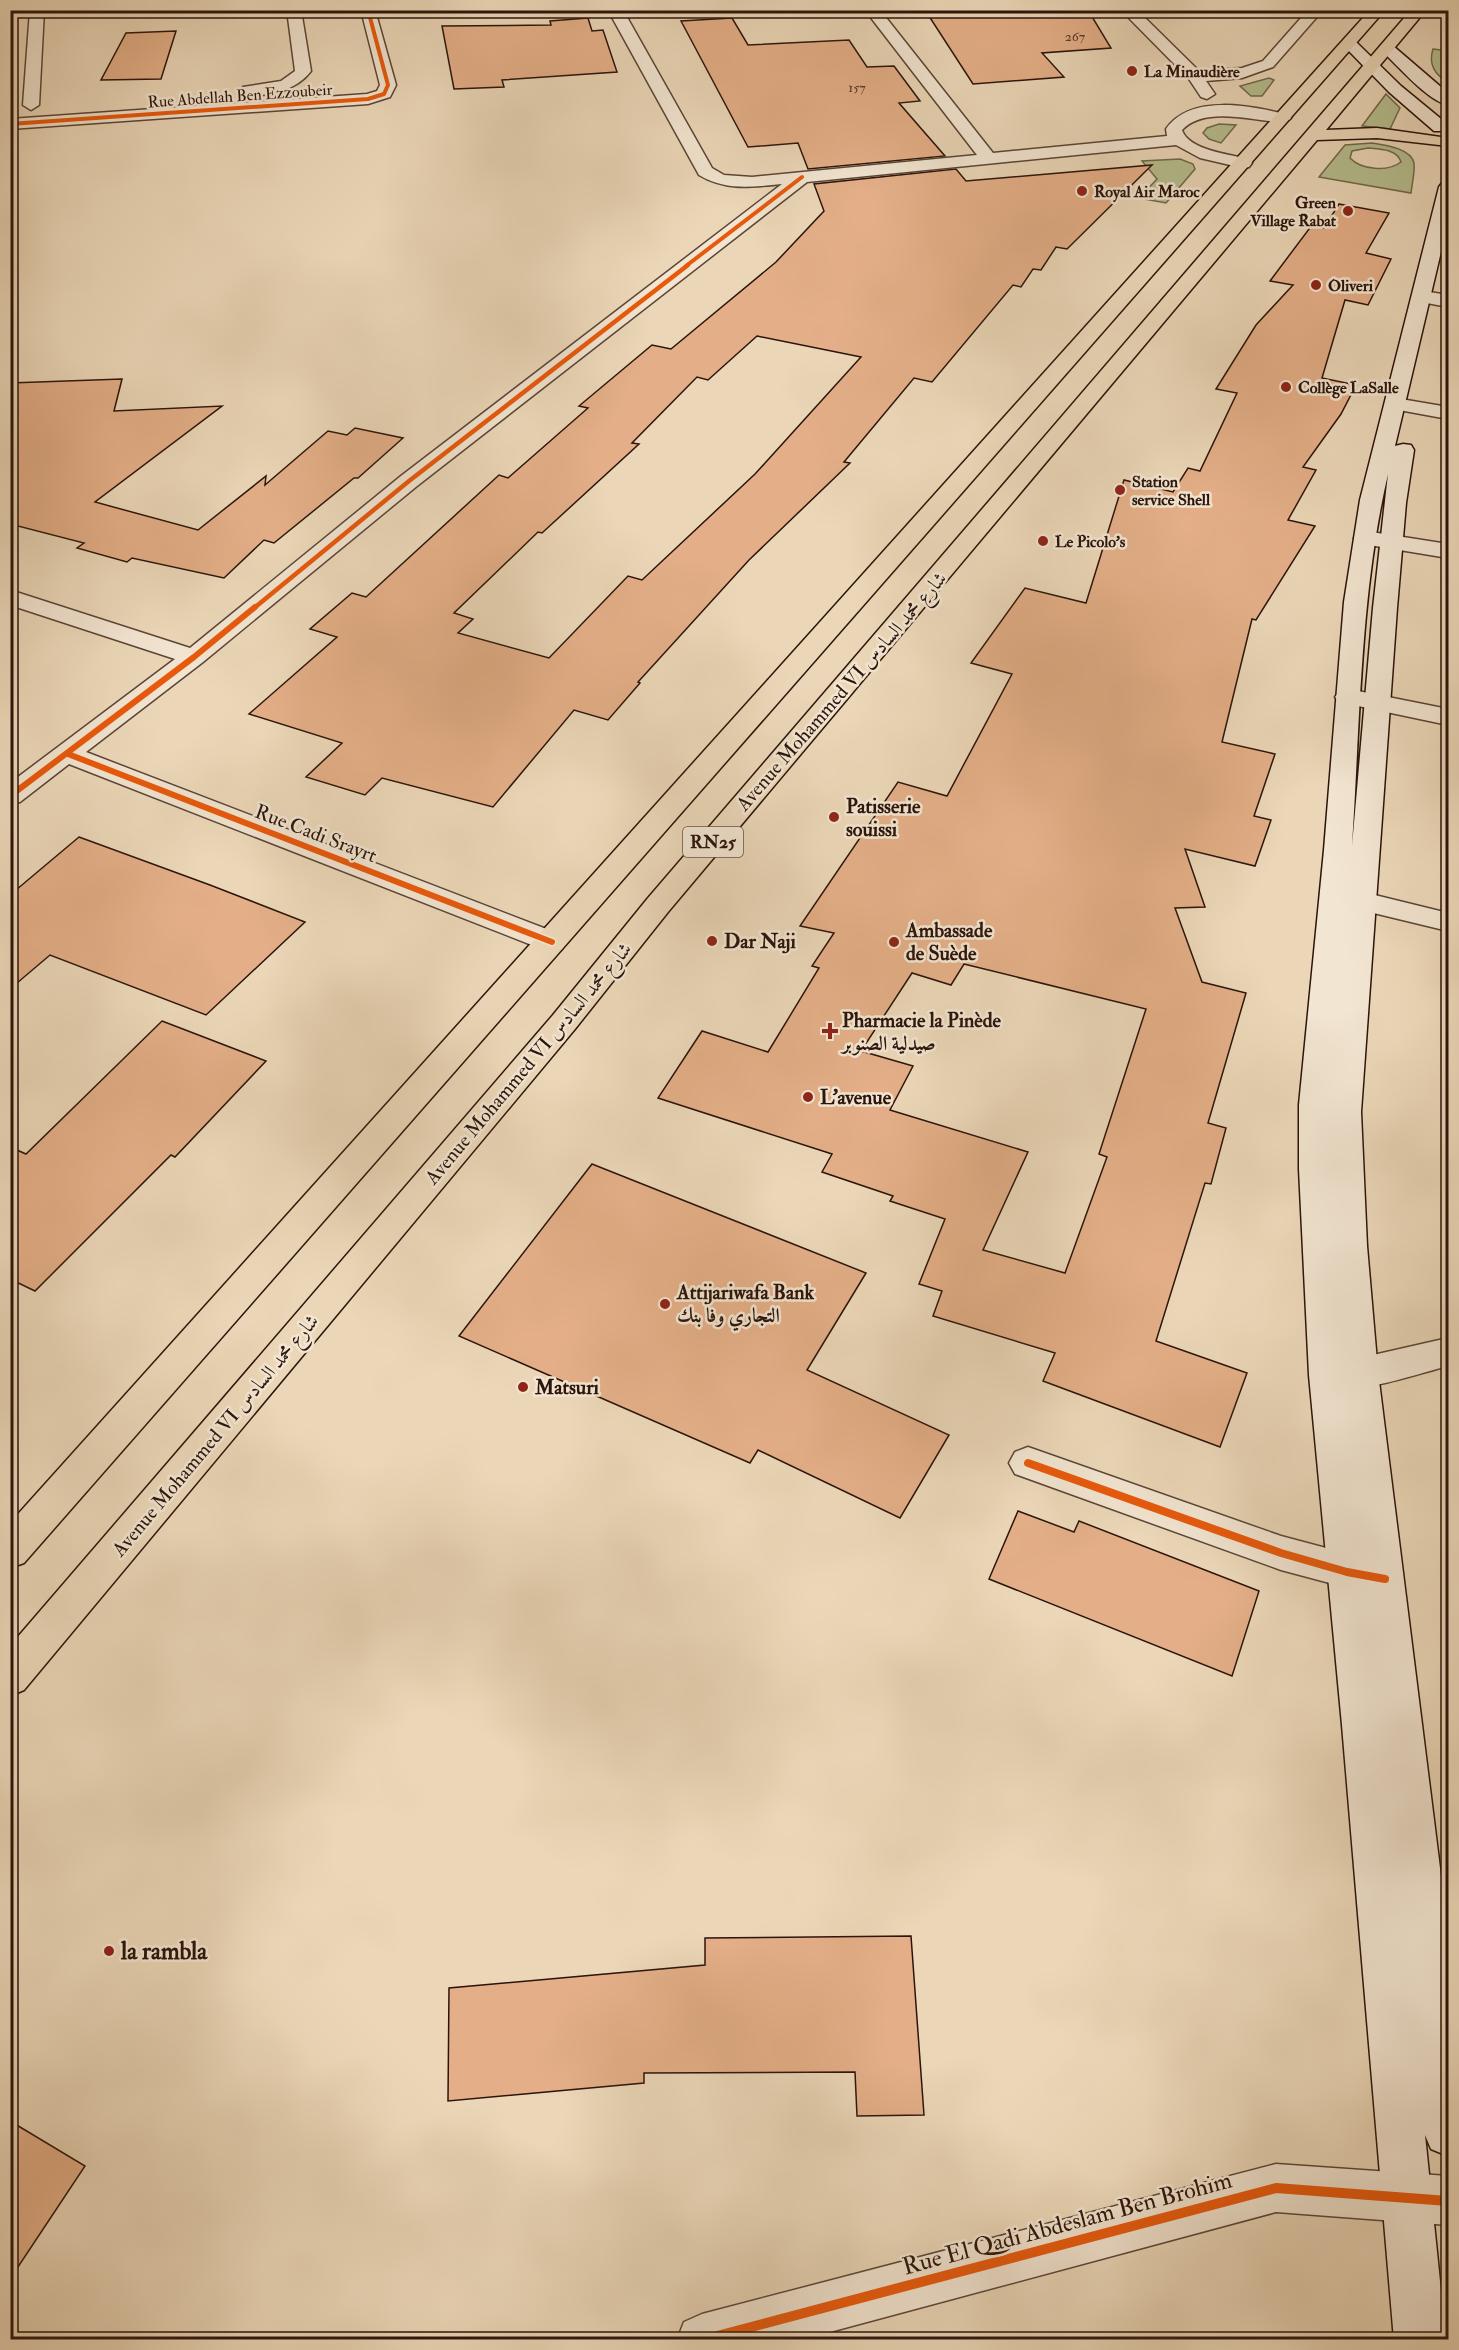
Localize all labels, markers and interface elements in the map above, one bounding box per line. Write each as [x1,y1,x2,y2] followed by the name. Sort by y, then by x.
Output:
[1065,28,1086,45] house number: 267
[1144,62,1240,82] place label: La Minaudière
[1125,64,1139,78] marker: La Minaudière
[848,79,866,96] house number: 157
[147,80,333,112] street label: Rue Abdellah Ben Ezzoubeir
[1094,182,1200,203] place label: Royal Air Maroc
[1075,184,1089,198] marker: Royal Air Maroc
[1249,193,1337,232] place label: Green Village Rabat
[1341,204,1355,218] marker: Green Village Rabat
[1328,276,1374,296] place label: Oliveri
[1309,278,1323,292] marker: Oliveri
[1298,378,1399,399] place label: Collège LaSalle
[1279,380,1293,394] marker: Collège LaSalle
[1132,472,1211,510] place label: Station service Shell
[1113,483,1127,497] marker: Station service Shell
[1055,532,1126,552] place label: Le Picolo's
[1036,534,1050,548] marker: Le Picolo's
[730,567,956,820] street label: Avenue Mohammed VI شارع محمد السادس
[846,794,921,842] place label: Patisserie souissi
[251,799,381,868] street label: Rue Cadi Srayrt
[827,810,841,824] marker: Patisserie souissi
[683,827,743,857] road number: RN25
[905,918,993,966] place label: Ambassade de Suède
[724,929,796,954] place label: Dar Naji
[705,934,719,948] marker: Dar Naji
[887,935,901,949] marker: Ambassade de Suède
[419,937,641,1194] street label: Avenue Mohammed VI شارع محمد السادس
[840,1008,1001,1056] place label: Pharmacie la Pinède صيدلية الصنوبر
[823,1024,837,1038] marker: Pharmacie la Pinède صيدلية الصنوبر
[820,1085,892,1110] place label: L'avenue
[801,1090,815,1104] marker: L'avenue
[676,1280,814,1332] place label: Attijariwafa Bank التجاري وفا بنك
[658,1297,672,1311] marker: Attijariwafa Bank التجاري وفا بنك
[106,1309,328,1566] street label: Avenue Mohammed VI شارع محمد السادس
[534,1375,600,1400] place label: Matsuri
[516,1380,530,1394] marker: Matsuri
[120,1936,208,1967] place label: la rambla
[102,1944,116,1958] marker: la rambla
[899,2164,1236,2282] street label: Rue El Qadi Abdeslam Ben Brohim

